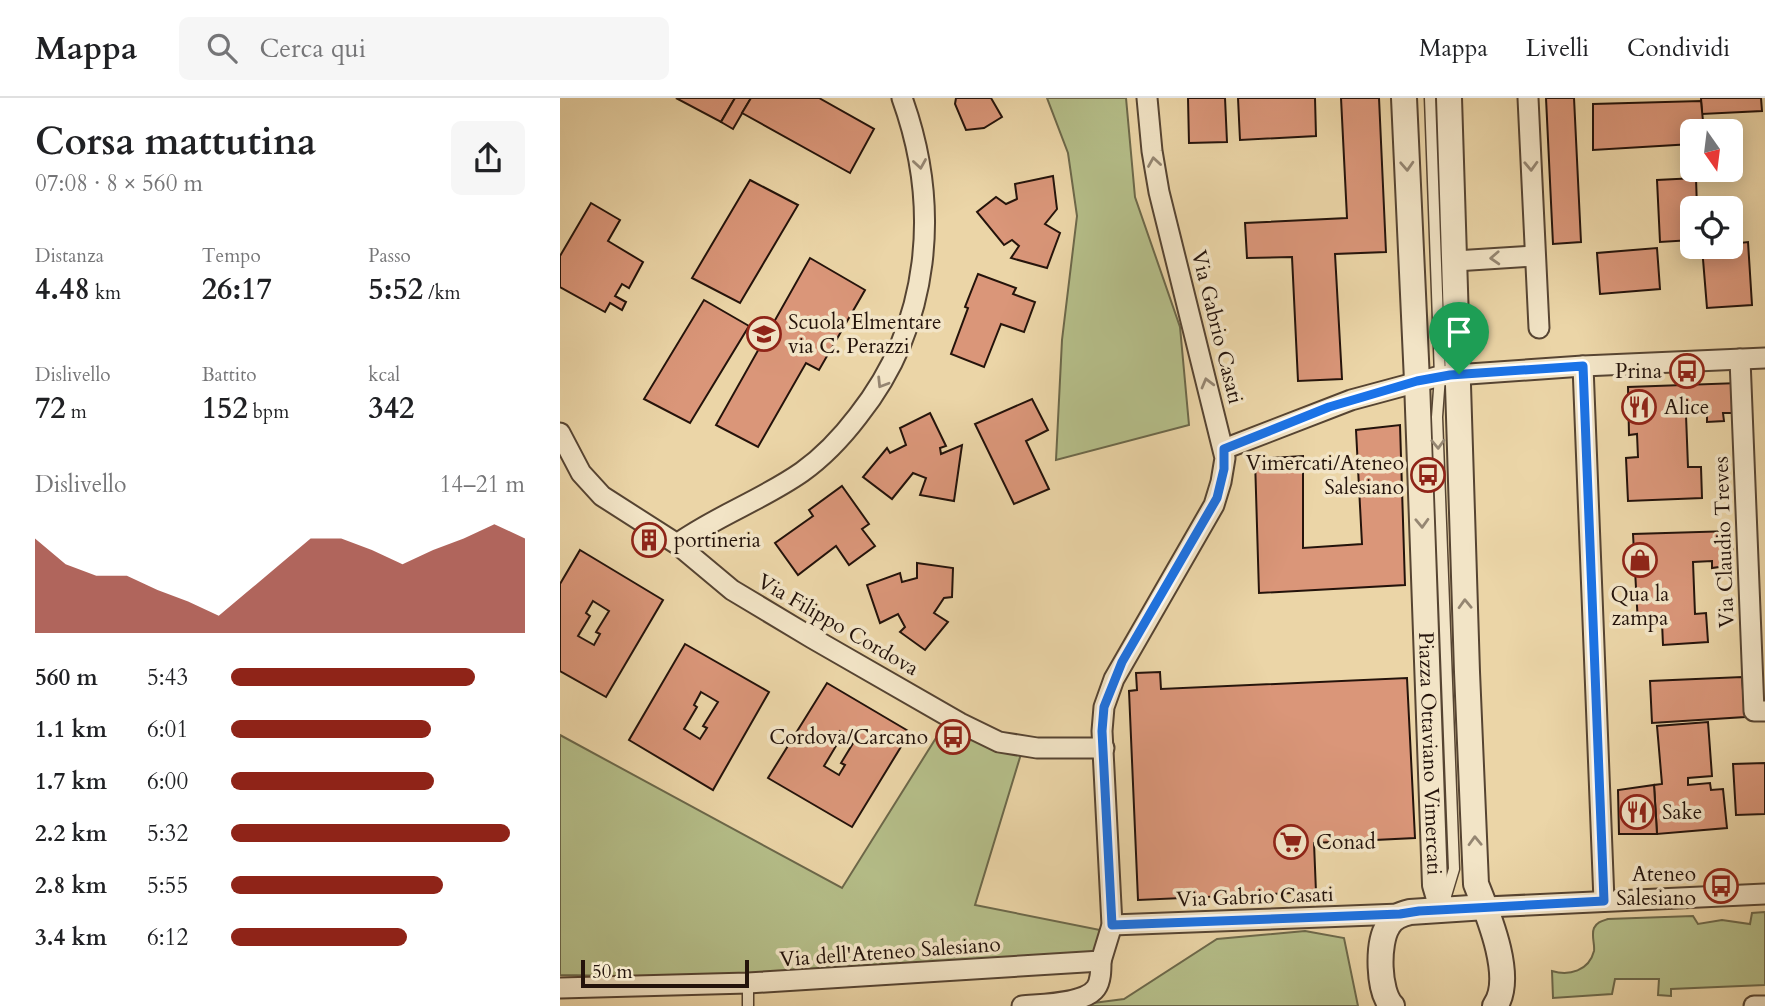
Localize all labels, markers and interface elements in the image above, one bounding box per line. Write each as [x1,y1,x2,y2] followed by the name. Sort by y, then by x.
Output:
[179,17,669,80] search box
[35,26,137,71] text: Mappa
[203,29,241,67] icon: search
[259,31,366,66] text: Cerca qui
[1419,32,1488,65] text: Mappa
[1526,32,1589,65] text: Livelli
[1627,32,1730,65] text: Condividi
[35,116,316,168] text: Corsa mattutina
[1680,119,1743,182] north arrow
[1680,119,1743,259] map controls
[451,121,525,195] button: share
[1147,156,1162,168] one-way arrow
[912,158,927,170] one-way arrow
[1399,161,1414,172] one-way arrow
[1523,161,1538,172] one-way arrow
[35,168,203,199] text: 07:08 · 8 × 560 m
[1680,196,1743,259] button: locate
[35,243,104,269] text: Distanza
[202,243,261,269] text: Tempo
[368,243,411,269] text: Passo
[1184,247,1250,407] street label: Via Gabrio Casati
[1489,251,1500,266] one-way arrow
[35,269,90,310] text: 4.48
[202,269,272,310] text: 26:17
[368,269,423,310] text: 5:52
[90,280,121,306] text: km
[423,280,461,306] text: /km
[1429,302,1489,374] pin
[788,308,941,361] place label: Scuola Elmentare via C. Perazzi
[1440,313,1478,351] icon: arrive
[745,315,783,353] school or university icon: Scuola Elmentare via C. Perazzi
[1668,352,1706,390] bus stop icon: Prina
[1615,357,1662,386] place label: Prina
[35,362,111,388] text: Dislivello
[202,362,256,388] text: Battito
[368,362,400,388] text: kcal
[877,375,890,388] one-way arrow
[1201,377,1215,389] one-way arrow
[35,388,66,429] text: 72
[202,388,248,429] text: 152
[368,388,414,429] text: 342
[1620,388,1658,426] restaurant icon: Alice
[1664,393,1709,422] place label: Alice
[66,399,87,425] text: m
[248,399,289,425] text: bpm
[1431,439,1446,450] one-way arrow
[1246,449,1404,502] place label: Vimercati/Ateneo Salesiano
[1409,456,1447,494] bus stop icon: Vimercati/Ateneo Salesiano
[1707,456,1741,628] street label: Via Claudio Treves
[35,469,126,500] text: Dislivello
[440,469,525,500] text: 14–21 m
[1415,517,1430,528] one-way arrow
[630,521,668,559] building icon: portineria
[674,526,761,555] place label: portineria
[1621,541,1659,579] shop icon: Qua la zampa
[752,567,924,683] street label: Via Filippo Cordova
[1611,580,1669,633] place label: Qua la zampa
[1457,598,1473,609] one-way arrow
[1411,631,1449,876] street label: Piazza Ottaviano Vimercati
[35,662,98,693] text: 560 m
[147,662,188,693] text: 5:43
[35,714,107,745] text: 1.1 km
[147,714,188,745] text: 6:01
[934,718,972,756] bus stop icon: Cordova/Carcano
[769,723,928,752] place label: Cordova/Carcano
[35,766,107,797] text: 1.7 km
[147,766,188,797] text: 6:00
[1618,793,1656,831] restaurant icon: Sake
[1662,798,1702,827] place label: Sake
[35,818,107,849] text: 2.2 km
[147,818,188,849] text: 5:32
[1272,823,1310,861] supermarket icon: Conad
[1316,828,1376,857] place label: Conad
[1467,835,1482,846] one-way arrow
[1616,860,1696,913] place label: Ateneo Salesiano
[1702,867,1740,905] bus stop icon: Ateneo Salesiano
[35,870,107,901] text: 2.8 km
[147,870,188,901] text: 5:55
[1176,880,1334,914] street label: Via Gabrio Casati
[35,922,107,953] text: 3.4 km
[147,922,188,953] text: 6:12
[778,930,1002,974] street label: Via dell'Ateneo Salesiano
[581,957,749,989] scale bar
[592,959,633,985] text: 50 m

